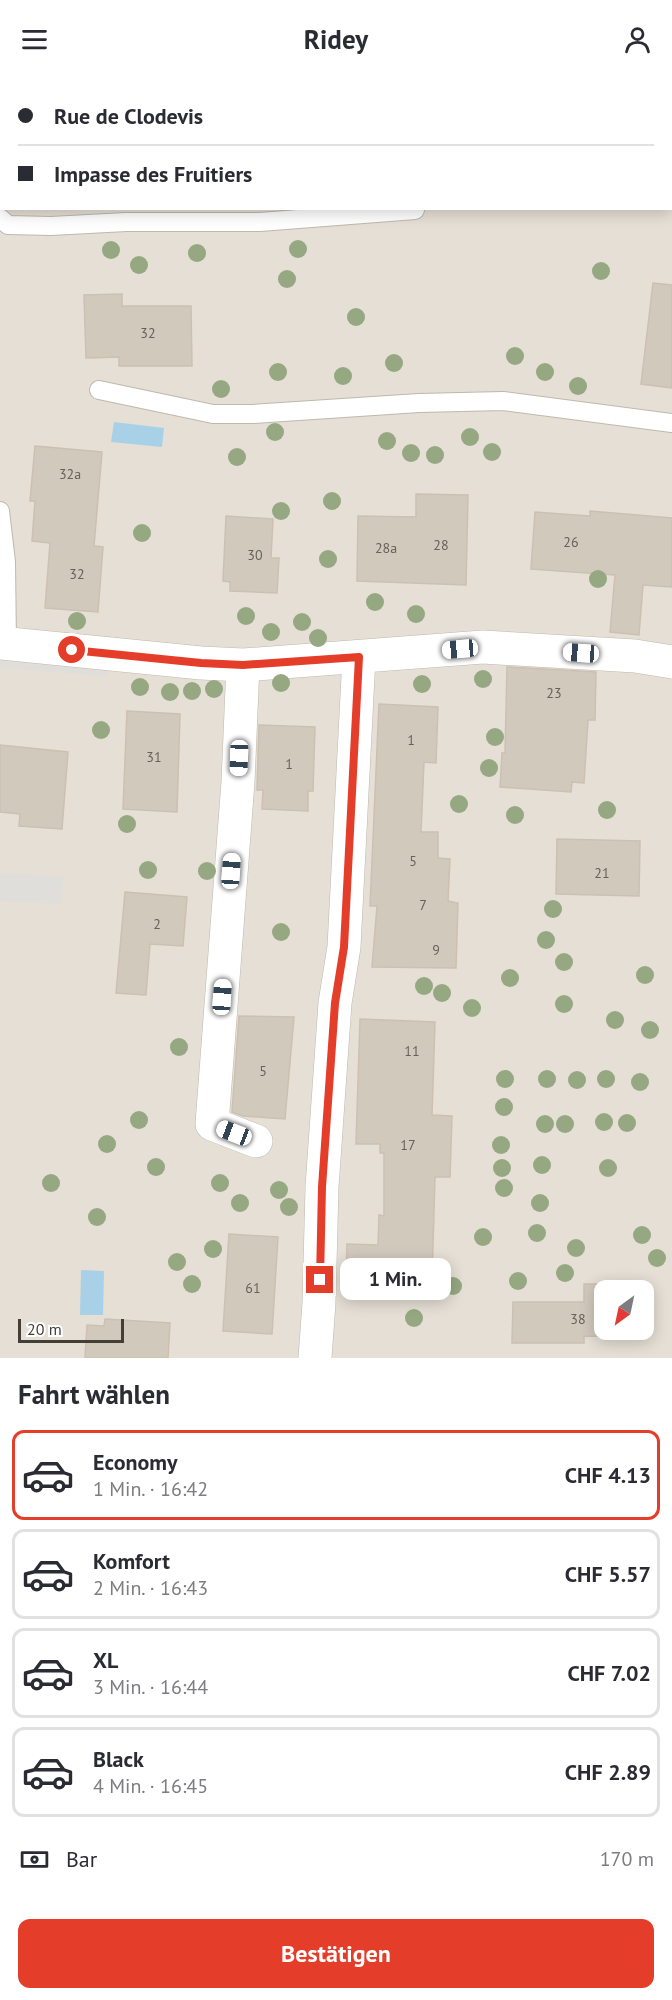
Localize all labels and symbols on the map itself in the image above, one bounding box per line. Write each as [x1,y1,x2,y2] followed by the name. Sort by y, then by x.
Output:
[140,324,156,342] house number: 32
[59,465,81,483] house number: 32a
[563,533,579,551] house number: 26
[433,536,449,554] house number: 28
[375,539,397,557] house number: 28a
[247,546,263,564] house number: 30
[69,565,85,583] house number: 32
[58,636,85,663] route start
[441,638,479,660] car
[562,643,600,663] car
[546,684,562,702] house number: 23
[407,731,415,749] house number: 1
[229,740,249,776] car
[146,748,162,766] house number: 31
[285,755,293,773] house number: 1
[221,852,241,890] car
[409,852,417,870] house number: 5
[594,864,610,882] house number: 21
[419,896,427,914] house number: 7
[153,915,161,933] house number: 2
[432,941,440,959] house number: 9
[212,978,232,1016] car
[404,1042,420,1060] house number: 11
[259,1062,267,1080] house number: 5
[214,1118,254,1148] car
[400,1136,416,1154] house number: 17
[341,1259,452,1301] callout: 1 Min.
[306,1266,333,1293] route end
[245,1279,261,1297] house number: 61
[594,1280,654,1340] north arrow
[570,1310,586,1328] house number: 38
[18,1316,124,1344] scale bar

